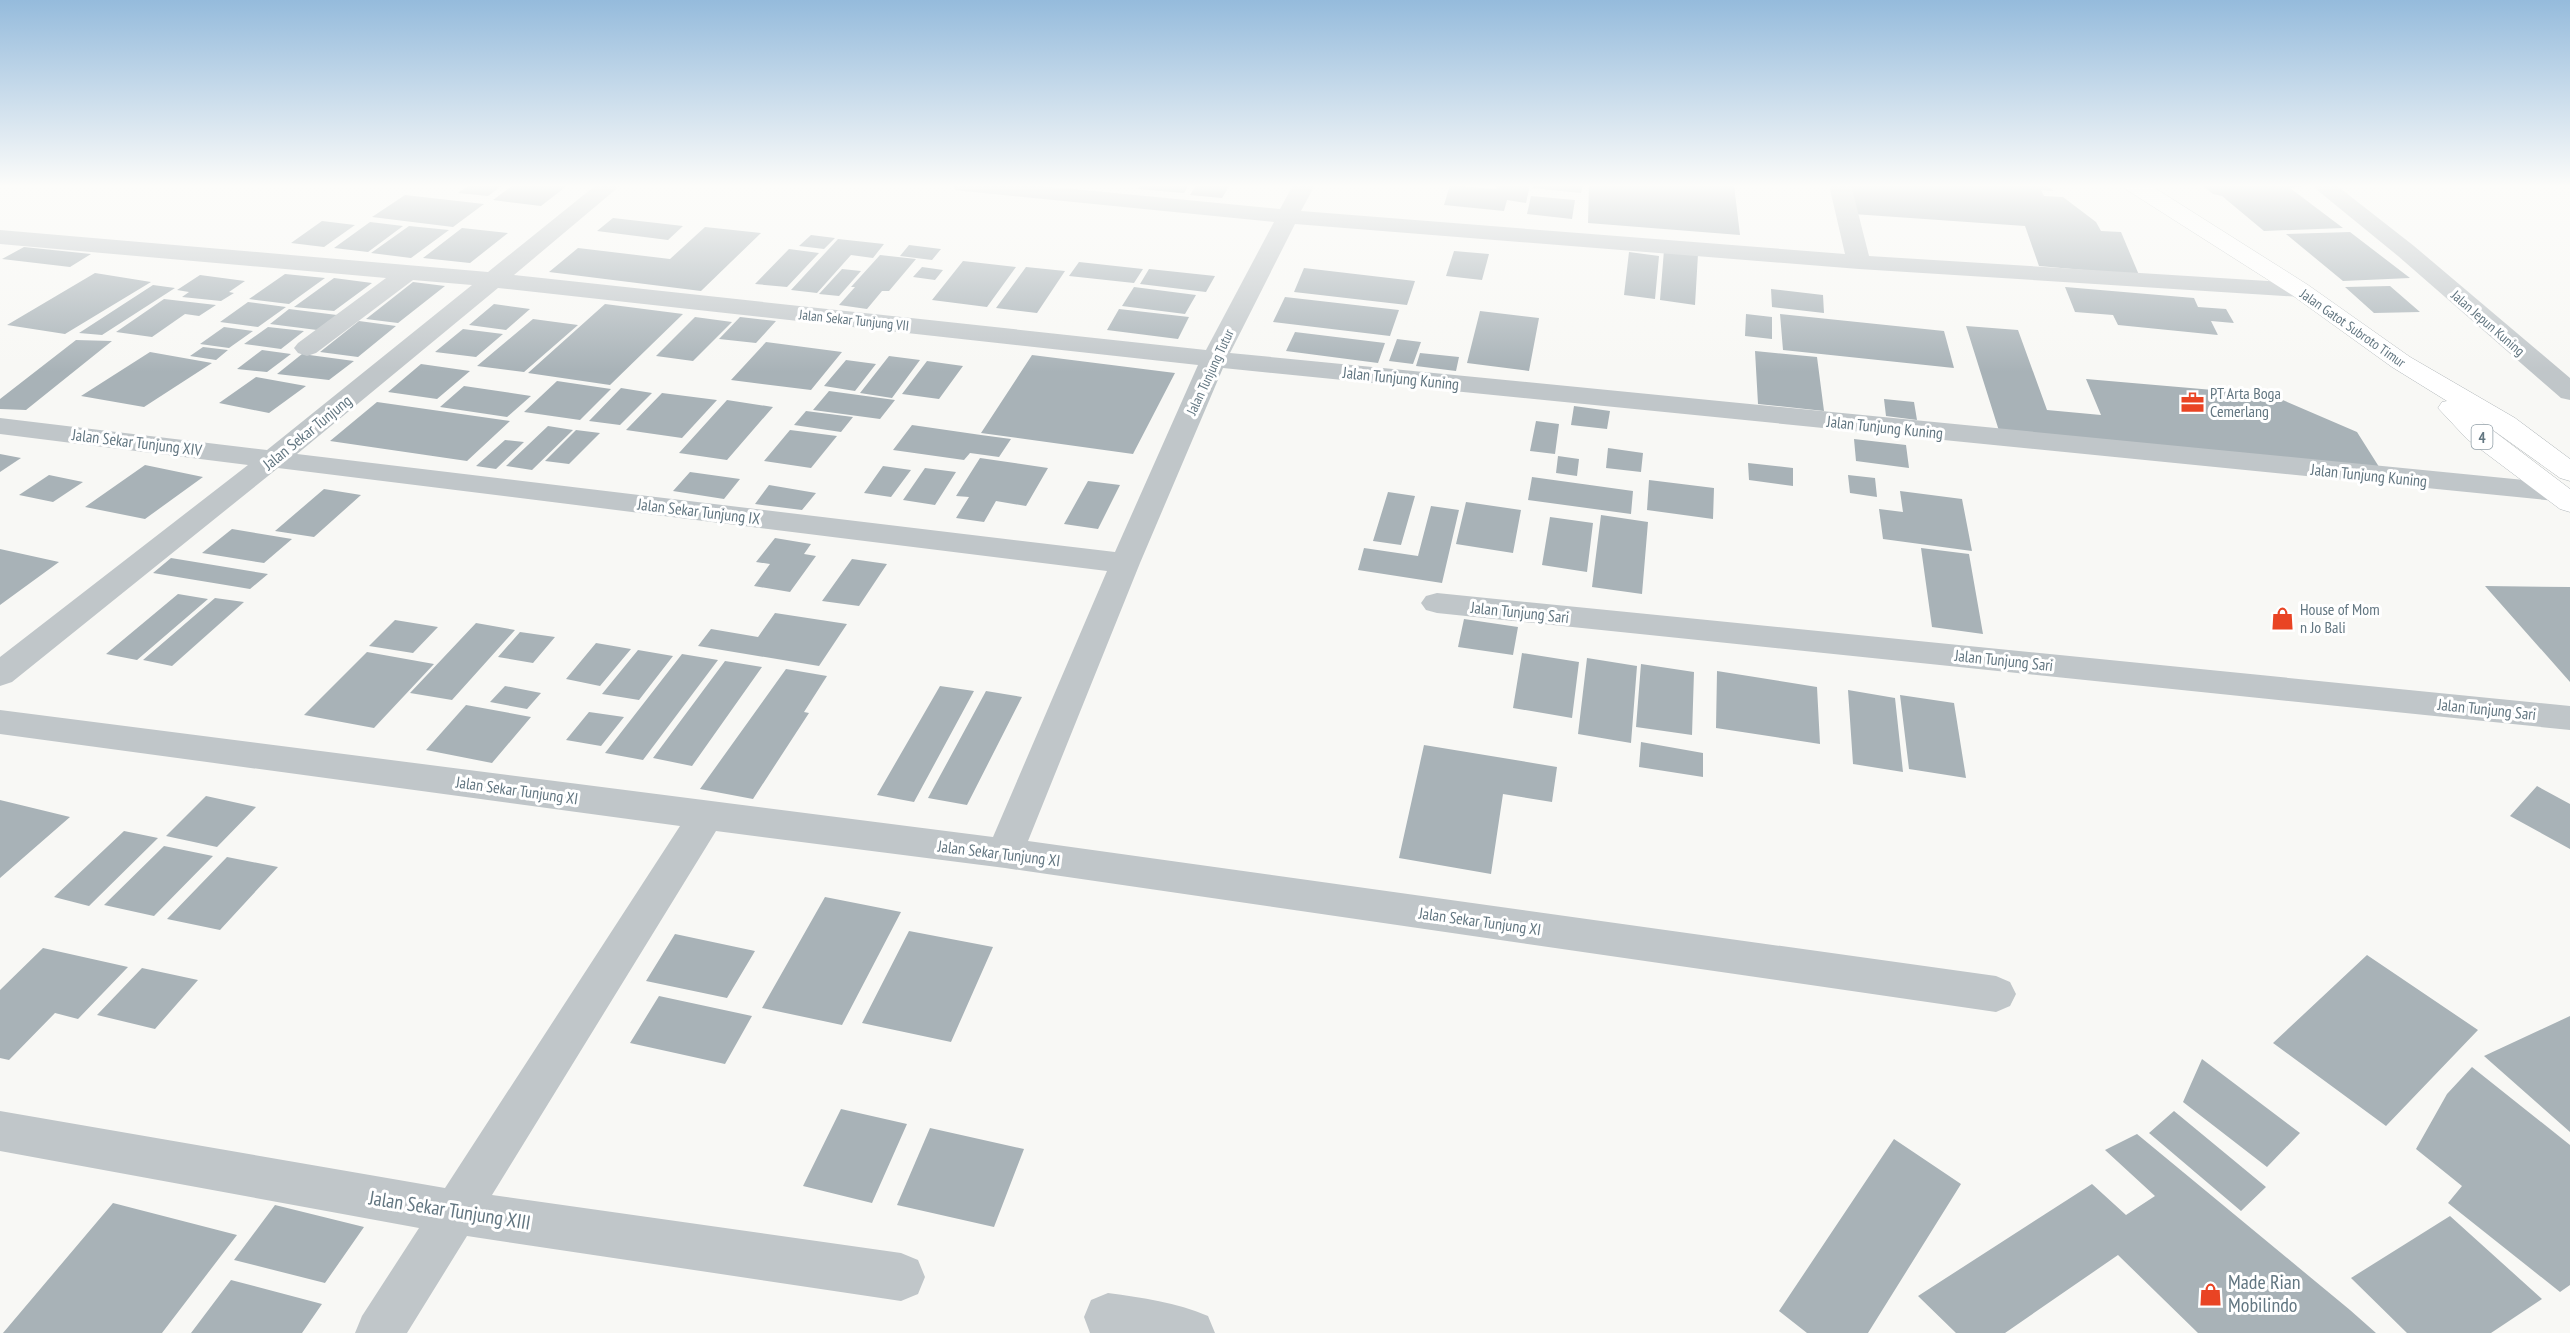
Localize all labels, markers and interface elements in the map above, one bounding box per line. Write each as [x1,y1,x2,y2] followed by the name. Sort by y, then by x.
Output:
[2296,284,2409,371] street label: Jalan Gatot Subroto Timur
[2447,286,2528,360] street label: Jalan Jepun Kuning
[797,305,910,335] street label: Jalan Sekar Tunjung VII
[1182,326,1238,419] street label: Jalan Tunjung Tutur
[1341,362,1460,394] street label: Jalan Tunjung Kuning
[2210,383,2281,421] place label: PT Arta Boga Cemerlang
[2179,389,2205,415] office icon: PT Arta Boga Cemerlang
[258,390,355,474] street label: Jalan Sekar Tunjung
[1825,411,1944,443] street label: Jalan Tunjung Kuning
[70,424,204,460] street label: Jalan Sekar Tunjung XIV
[2472,425,2492,449] road number: 4
[2309,459,2428,491] street label: Jalan Tunjung Kuning
[636,493,761,528] street label: Jalan Sekar Tunjung IX
[1469,597,1570,627] street label: Jalan Tunjung Sari
[2300,599,2380,637] place label: House of Mom n Jo Bali
[2269,605,2295,631] shop icon: House of Mom n Jo Bali
[1953,645,2054,675] street label: Jalan Tunjung Sari
[2436,694,2537,724] street label: Jalan Tunjung Sari
[454,771,579,808] street label: Jalan Sekar Tunjung XI
[936,835,1061,870] street label: Jalan Sekar Tunjung XI
[1417,902,1542,939] street label: Jalan Sekar Tunjung XI
[366,1184,533,1236] street label: Jalan Sekar Tunjung XIII
[2228,1269,2301,1318] place label: Made Rian Mobilindo
[2197,1281,2223,1307] shop icon: Made Rian Mobilindo

